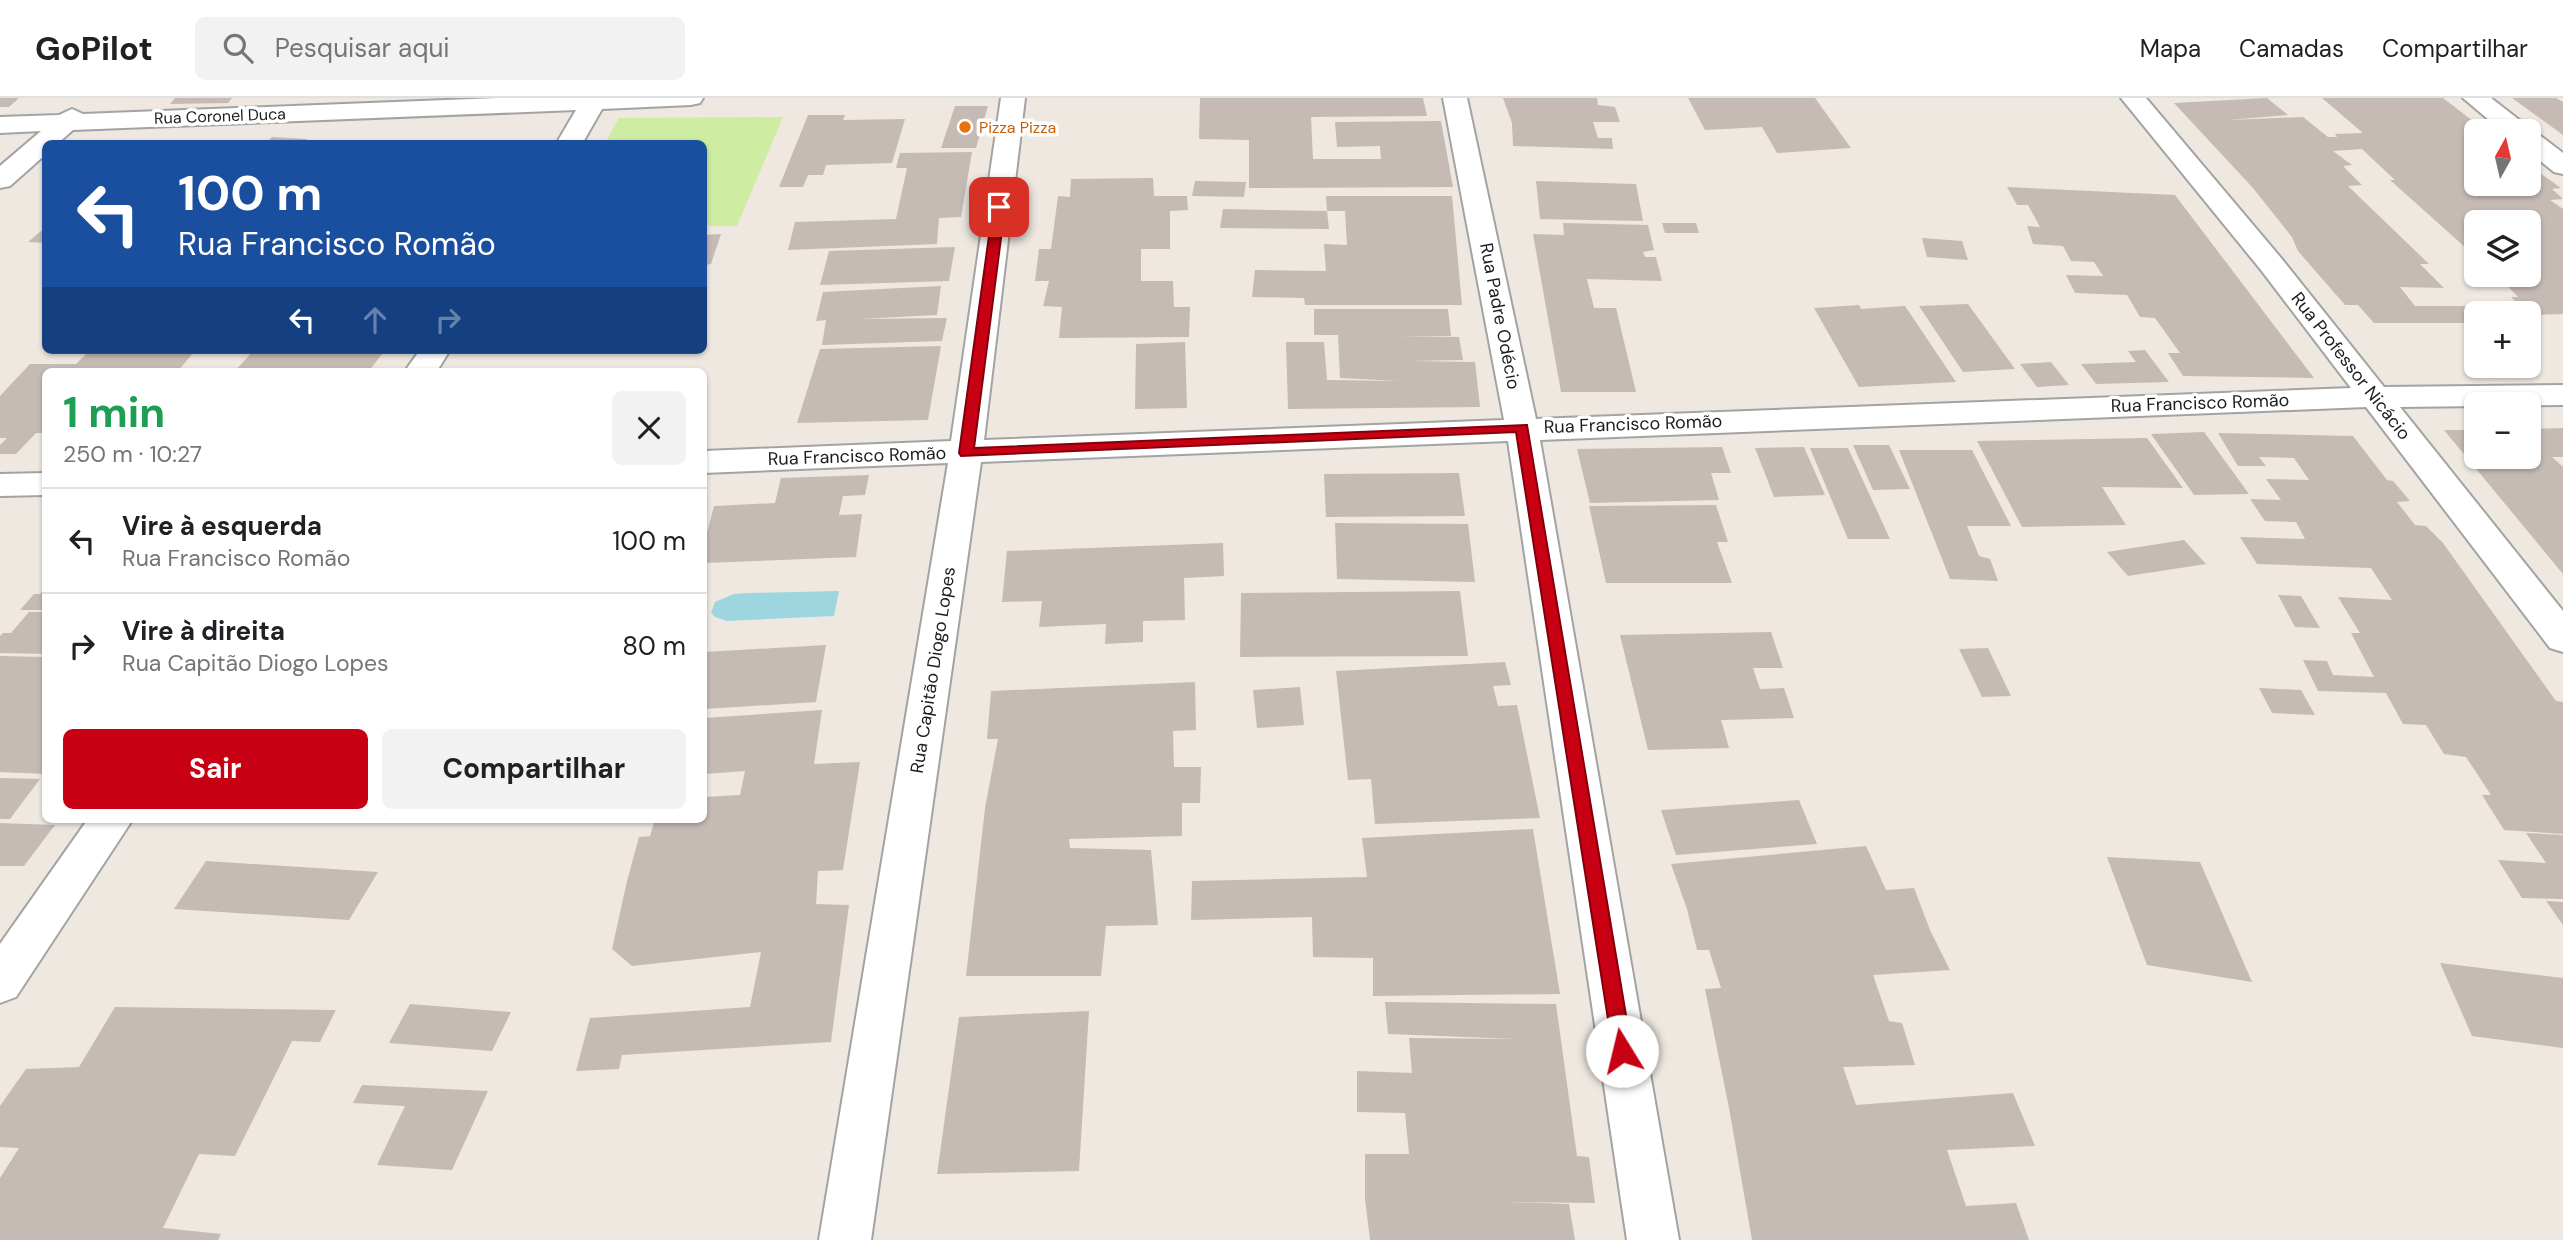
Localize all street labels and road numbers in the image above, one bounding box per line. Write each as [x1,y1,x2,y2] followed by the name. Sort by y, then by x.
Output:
[154,103,286,129] street label: Rua Coronel Duca
[1474,241,1526,391] street label: Rua Padre Odécio
[2286,287,2416,445] street label: Rua Professor Nicácio
[2110,388,2290,418] street label: Rua Francisco Romão
[1543,409,1723,439] street label: Rua Francisco Romão
[767,441,947,471] street label: Rua Francisco Romão
[905,565,961,775] street label: Rua Capitão Diogo Lopes

